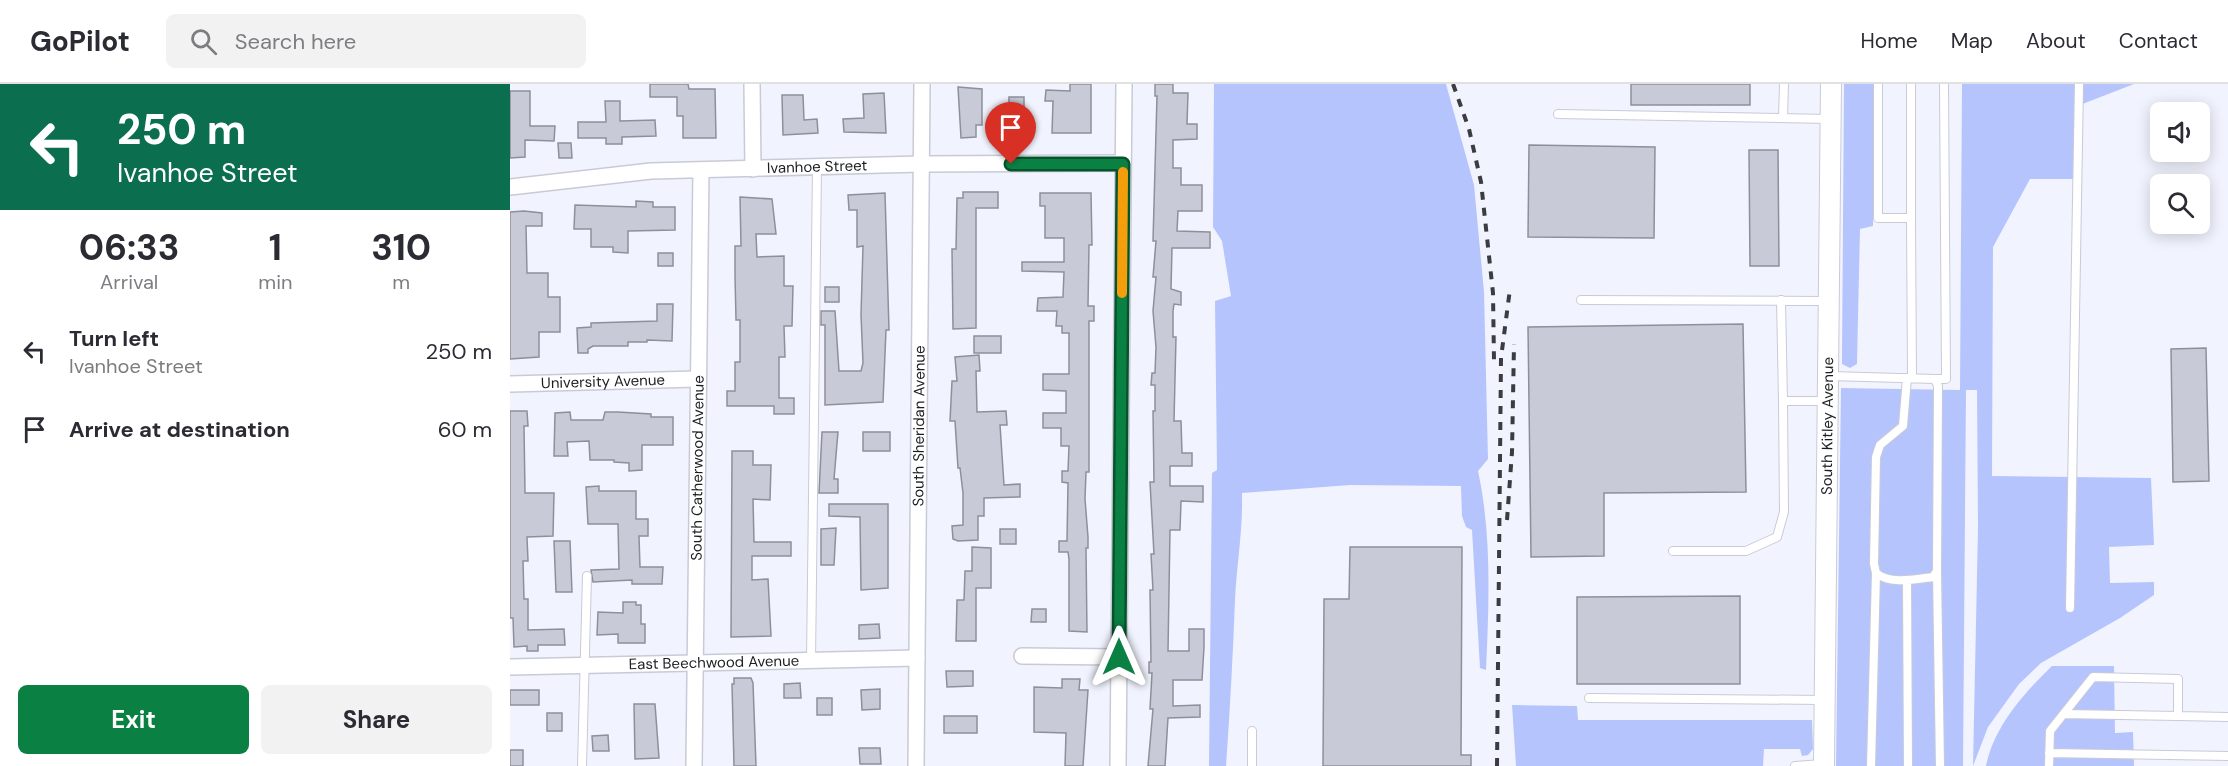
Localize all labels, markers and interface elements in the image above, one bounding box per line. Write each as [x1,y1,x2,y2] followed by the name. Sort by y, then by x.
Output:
[166,14,586,68] search box
[30,23,130,60] text: GoPilot
[187,25,220,58] icon: search
[235,27,356,56] text: Search here
[1860,27,1918,55] text: Home
[1951,27,1993,55] text: Map
[2026,27,2086,55] text: About
[2119,27,2198,55] text: Contact
[117,102,246,157] text: 250 m
[985,102,1036,164] pin
[2150,102,2210,234] map controls
[2150,102,2210,162] button: sound
[18,108,96,186] icon: left
[994,111,1027,144] icon: arrive
[117,155,298,190] text: Ivanhoe Street
[767,155,868,178] street label: Ivanhoe Street
[2150,174,2210,234] button: search
[79,224,180,271] text: 06:33
[269,224,282,271] text: 1
[371,224,431,271] text: 310
[100,269,158,295] text: Arrival
[258,269,292,295] text: min
[392,269,410,295] text: m
[69,324,159,353] text: Turn left
[18,335,51,368] icon: left
[425,337,492,366] text: 250 m
[908,345,930,507] street label: South Sheridan Avenue
[69,353,203,379] text: Ivanhoe Street
[1817,357,1838,495] street label: South Kitley Avenue
[541,370,665,393] street label: University Avenue
[686,375,709,561] street label: South Catherwood Avenue
[18,413,51,446] icon: arrive
[69,415,290,444] text: Arrive at destination
[438,415,492,444] text: 60 m
[1087,625,1151,689] position arrow
[628,651,799,674] street label: East Beechwood Avenue
[18,685,249,754] button: Exit
[261,685,492,754] button: Share

